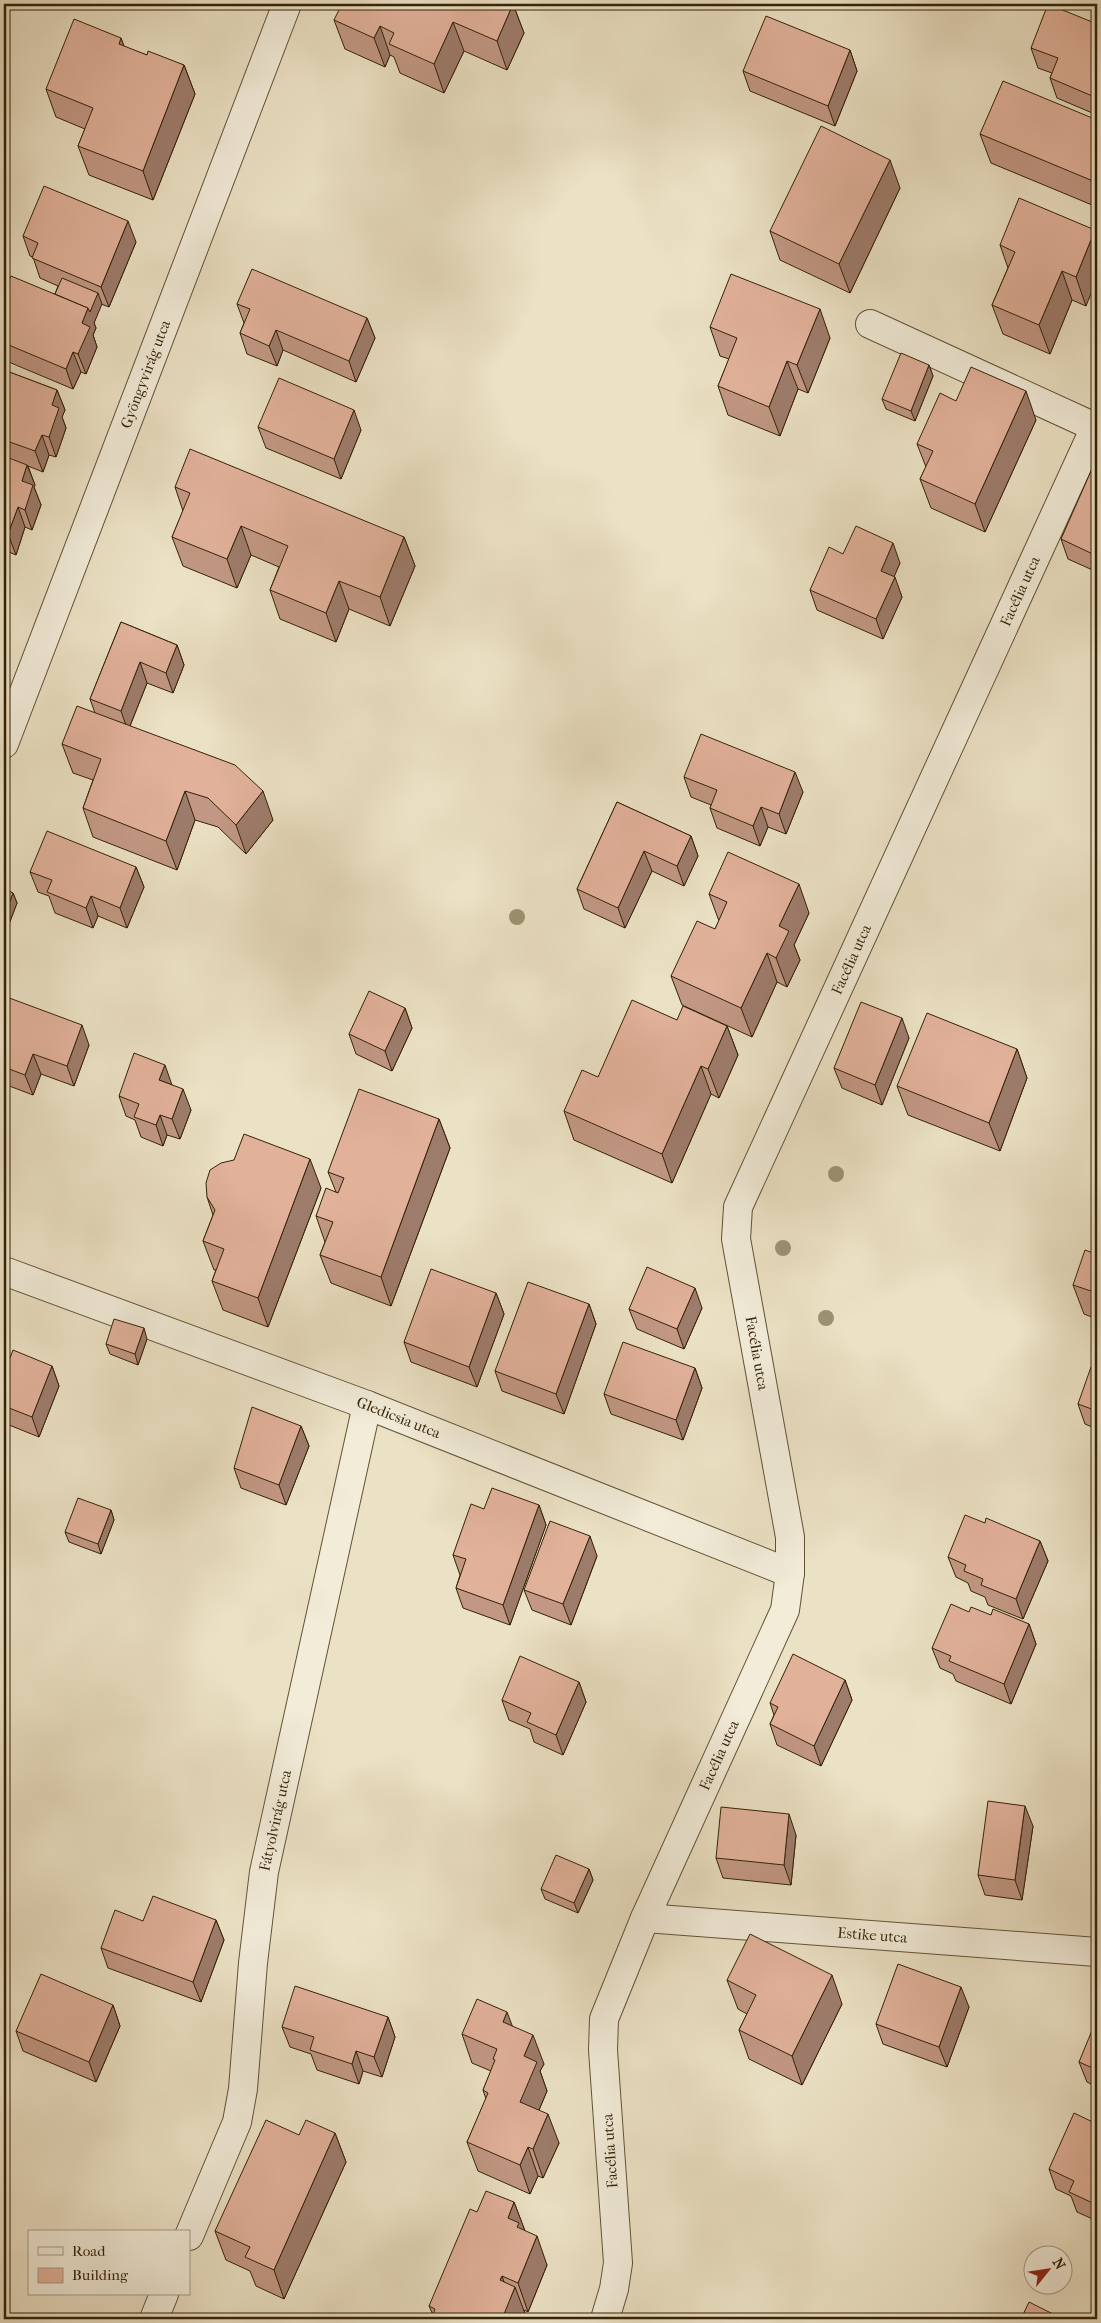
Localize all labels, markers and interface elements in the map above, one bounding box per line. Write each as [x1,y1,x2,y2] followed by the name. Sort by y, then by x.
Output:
[117,316,175,431] street label: Gyöngyvirág utca
[996,552,1044,629] street label: Facélia utca
[828,921,876,997] street label: Facélia utca
[742,1315,773,1393] street label: Facélia utca
[354,1393,444,1443] street label: Gledicsia utca
[695,1716,743,1793] street label: Facélia utca
[255,1767,295,1873] street label: Fátyolvirág utca
[837,1924,909,1947] street label: Estike utca
[598,2112,622,2189] street label: Facélia utca
[28,2230,190,2296] legend
[72,2242,106,2260] text: Road
[1024,2246,1074,2296] north arrow
[1049,2255,1069,2273] text: N
[72,2266,129,2284] text: Building

